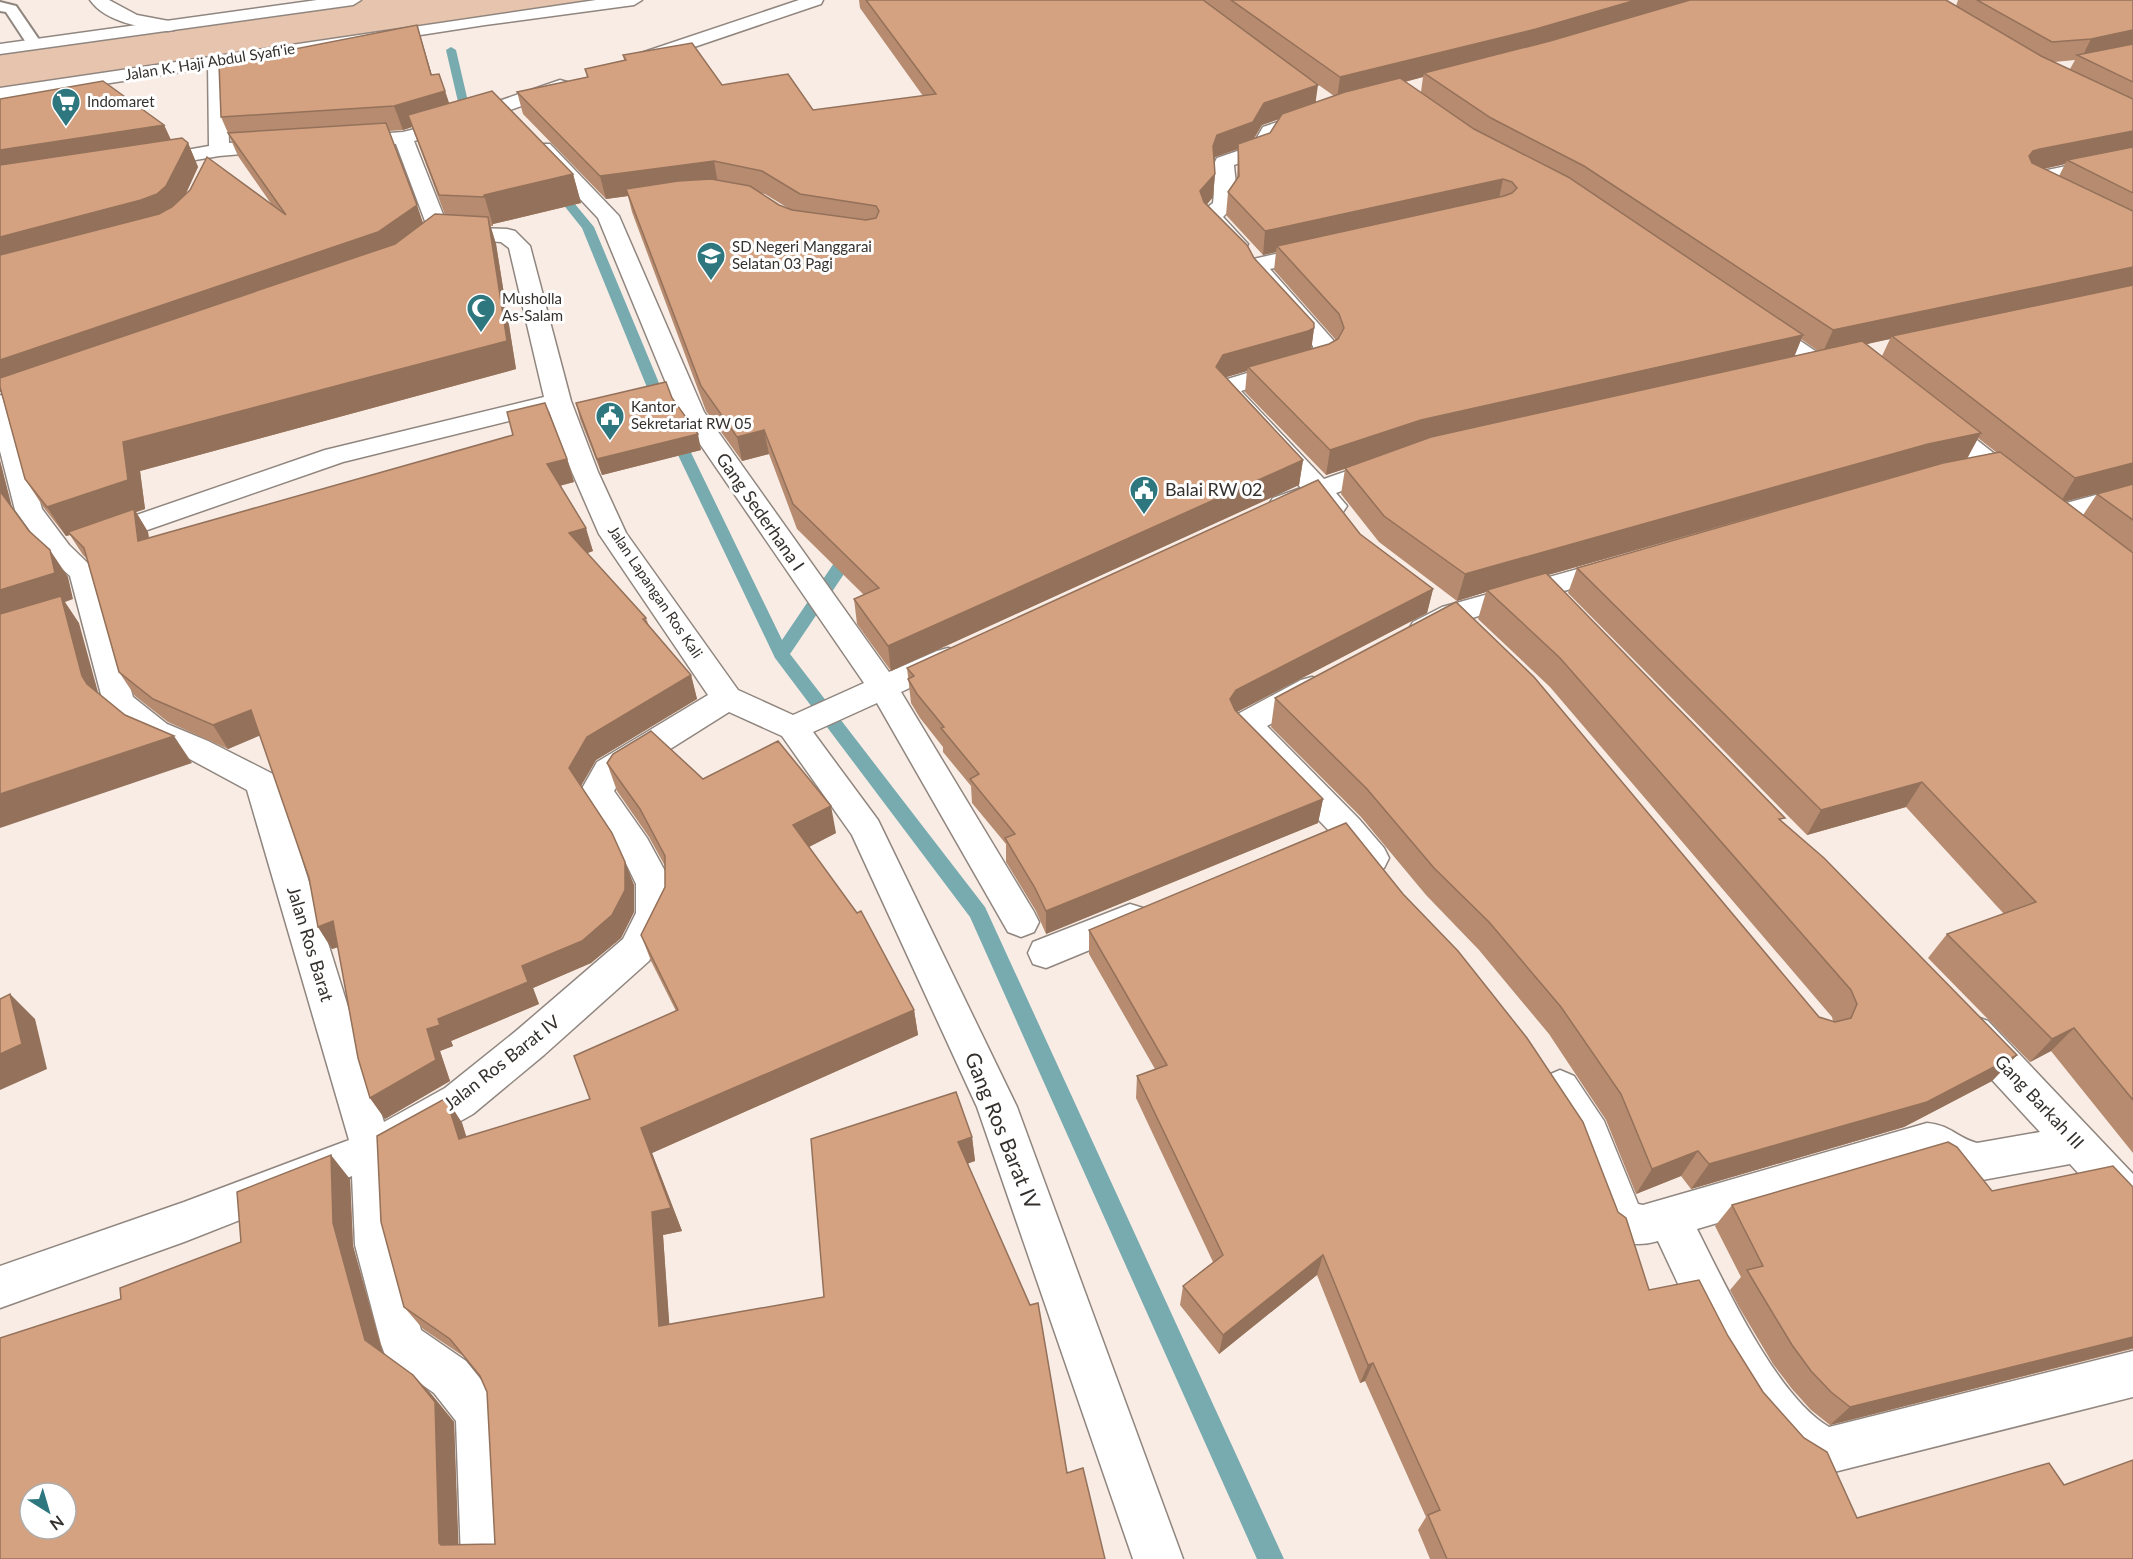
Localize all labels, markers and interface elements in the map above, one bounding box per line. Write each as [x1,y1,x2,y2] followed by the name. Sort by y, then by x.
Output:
[124,39,296,83] street label: Jalan K. Haji Abdul Syafi'ie
[50,86,82,128] supermarket icon: Indomaret
[87,92,155,110] place label: Indomaret
[732,237,872,272] place label: SD Negeri Manggarai Selatan 03 Pagi
[695,240,727,282] school or university icon: SD Negeri Manggarai Selatan 03 Pagi
[502,289,563,324] place label: Musholla As-Salam
[465,292,497,334] mosque icon: Musholla As-Salam
[631,397,752,432] place label: Kantor Sekretariat RW 05
[594,400,626,442] public building icon: Kantor Sekretariat RW 05
[712,448,810,575] street label: Gang Sederhana I
[1128,474,1160,516] public building icon: Balai RW 02
[1165,478,1263,500] place label: Balai RW 02
[605,522,707,661] street label: Jalan Lapangan Ros Kali
[283,883,339,1005] street label: Jalan Ros Barat
[439,1010,564,1114] street label: Jalan Ros Barat IV
[960,1048,1047,1213] street label: Gang Ros Barat IV
[1990,1050,2089,1153] street label: Gang Barkah III
[18,1481,78,1541] north arrow
[47,1512,68,1535] text: N

